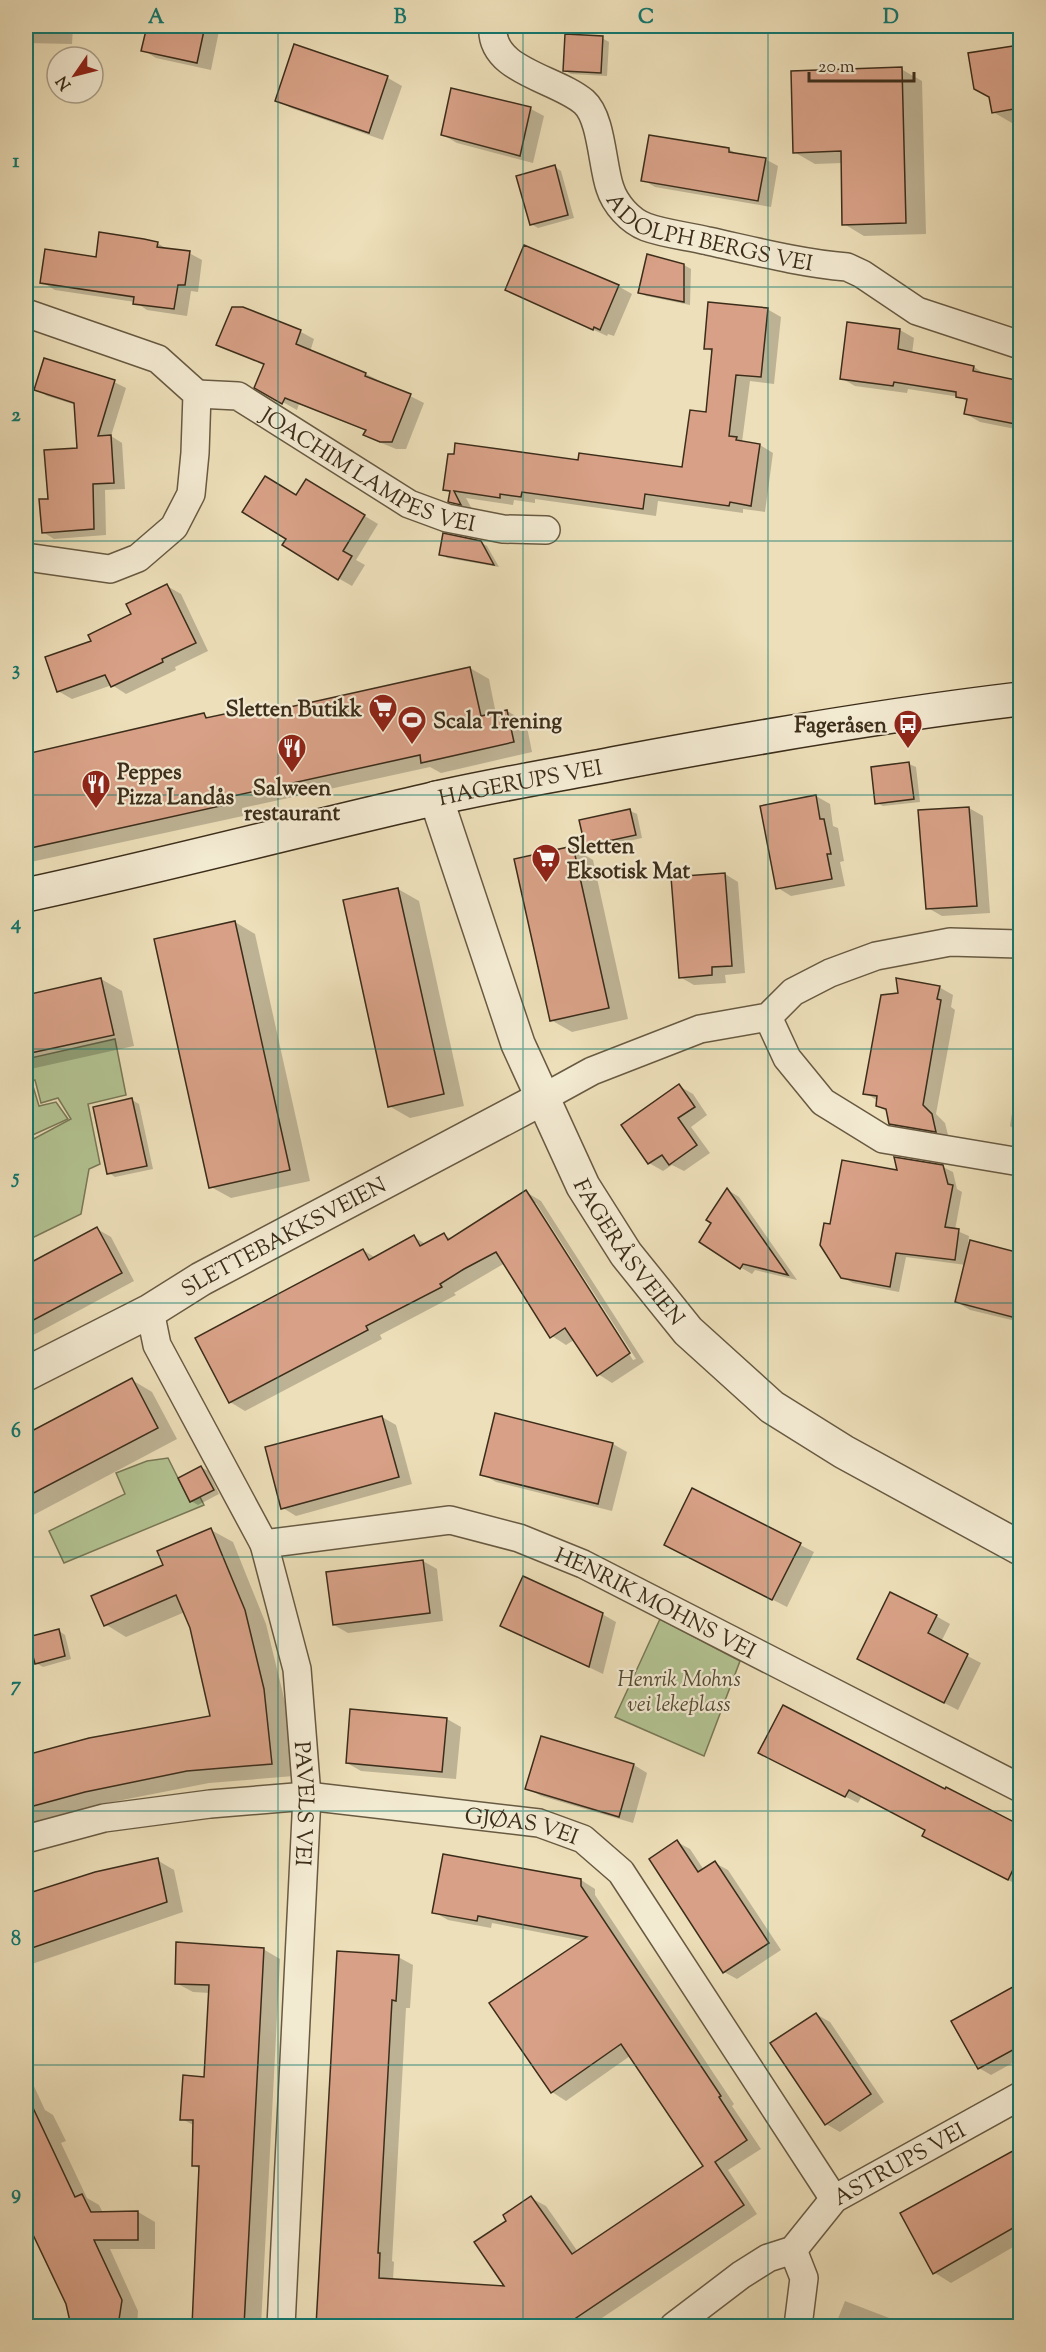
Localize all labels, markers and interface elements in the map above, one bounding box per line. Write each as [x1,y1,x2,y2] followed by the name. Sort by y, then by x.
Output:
[148,4,165,33] text: A
[394,4,407,33] text: B
[638,4,654,33] text: C
[883,4,899,33] text: D
[45,45,105,105] north arrow
[809,45,914,83] scale bar
[818,55,855,81] text: 20 m
[52,70,78,94] text: N
[13,148,20,177] text: 1
[596,188,815,282] street label: ADOLPH BERGS VEI
[253,401,478,542] street label: JOACHIM LAMPES VEI
[11,402,21,431] text: 2
[12,656,20,685] text: 3
[367,692,399,734] supermarket icon: Sletten Butikk
[226,695,362,727] place label: Sletten Butikk
[396,704,428,746] sports icon: Scala Trening
[433,707,562,739] place label: Scala Trening
[892,708,924,750] bus stop icon: Fageråsen
[794,711,887,743] place label: Fageråsen
[276,732,308,774] restaurant icon: Salween restaurant
[436,753,605,816] street label: HAGERUPS VEI
[117,758,235,815] place label: Peppes Pizza Landås
[80,768,112,810] restaurant icon: Peppes Pizza Landås
[244,774,340,831] place label: Salween restaurant
[567,832,691,889] place label: Sletten Eksotisk Mat
[530,842,562,884] supermarket icon: Sletten Eksotisk Mat
[10,910,21,939] text: 4
[11,1164,20,1193] text: 5
[176,1171,393,1307] street label: SLETTEBAKKSVEIEN
[563,1175,691,1334] street label: FAGERÅSVEIEN
[11,1418,21,1447] text: 6
[549,1541,761,1669] street label: HENRIK MOHNS VEI
[617,1665,741,1722] park label: Henrik Mohns vei lekeplass
[11,1672,22,1701] text: 7
[284,1740,320,1867] street label: PAVELS VEI
[463,1801,582,1855] street label: GJØAS VEI
[11,1926,21,1955] text: 8
[828,2116,972,2215] street label: ASTRUPS VEI
[11,2180,21,2209] text: 9

